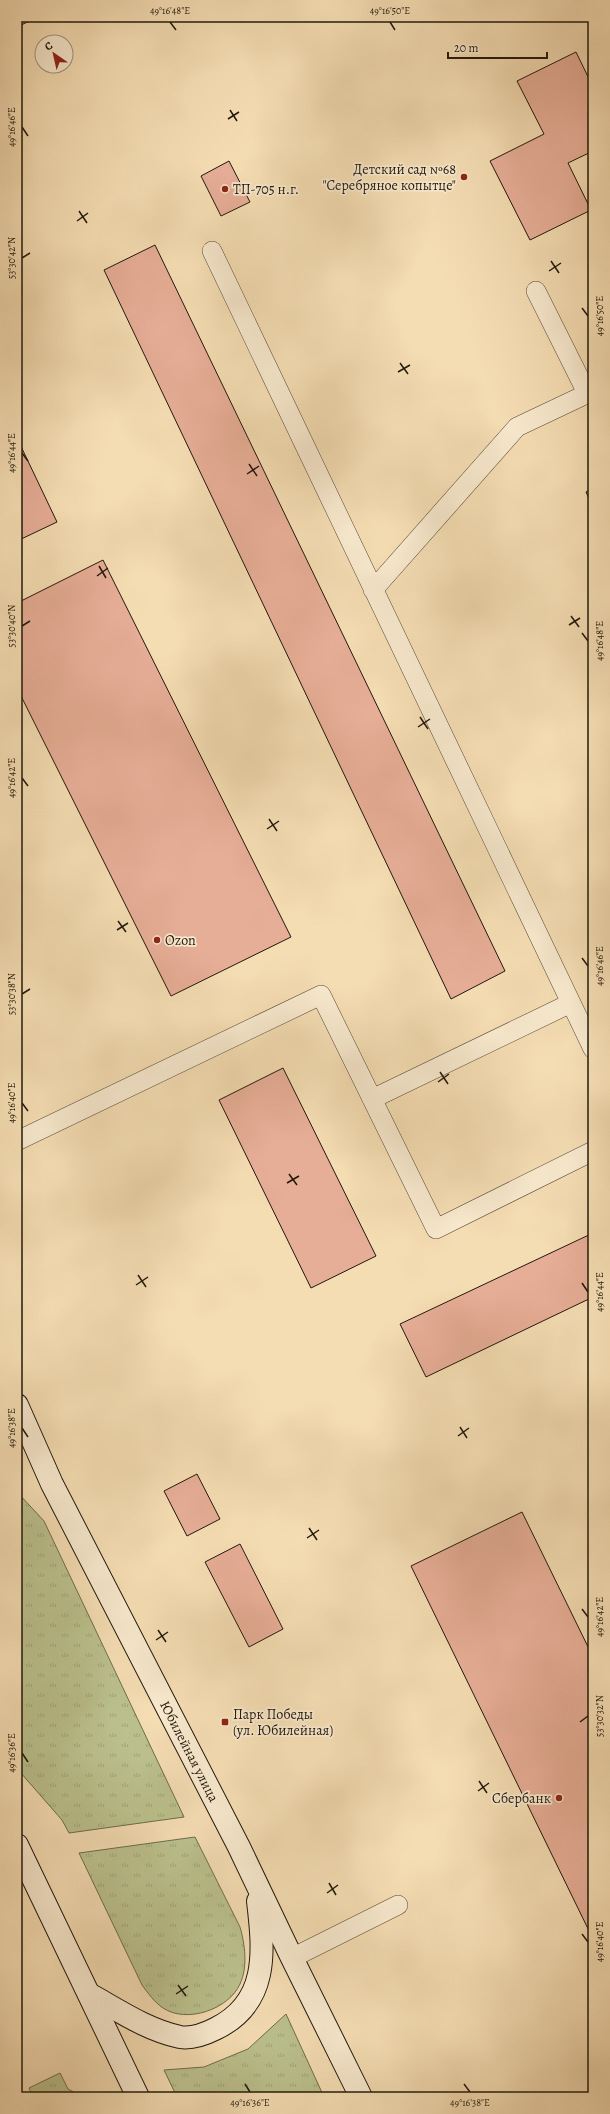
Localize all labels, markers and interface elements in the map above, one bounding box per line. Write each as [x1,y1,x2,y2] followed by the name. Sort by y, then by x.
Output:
[150,4,190,17] text: 49°16'48"E
[370,4,410,17] text: 49°16'50"E
[34,34,74,74] north arrow
[448,34,547,60] scale bar
[42,38,56,54] text: С
[454,40,478,56] text: 20 m
[5,107,18,147] text: 49°16'46"E
[322,160,456,195] place label: Детский сад №68 "Серебряное копытце"
[459,172,469,182] marker: Детский сад №68 "Серебряное копытце"
[233,180,299,199] place label: ТП-705 н.г.
[220,184,230,194] marker: ТП-705 н.г.
[5,237,18,279] text: 53°30'42"N
[593,296,606,336] text: 49°16'50"E
[5,433,18,473] text: 49°16'44"E
[5,605,18,647] text: 53°30'40"N
[593,621,606,661] text: 49°16'48"E
[5,758,18,798] text: 49°16'42"E
[165,931,196,950] place label: Ozon
[152,935,162,945] marker: Ozon
[593,946,606,986] text: 49°16'46"E
[5,973,18,1015] text: 53°30'38"N
[5,1083,18,1123] text: 49°16'40"E
[593,1272,606,1312] text: 49°16'44"E
[5,1408,18,1448] text: 49°16'38"E
[593,1597,606,1637] text: 49°16'42"E
[593,1695,606,1737] text: 53°30'32"N
[156,1697,224,1805] street label: Юбилейная улица
[233,1705,333,1740] place label: Парк Победы (ул. Юбилейная)
[220,1717,230,1727] marker: Парк Победы (ул. Юбилейная)
[5,1733,18,1773] text: 49°16'36"E
[492,1789,551,1808] place label: Сбербанк
[554,1793,564,1803] marker: Сбербанк
[593,1922,606,1962] text: 49°16'40"E
[230,2096,270,2109] text: 49°16'36"E
[450,2096,490,2109] text: 49°16'38"E

